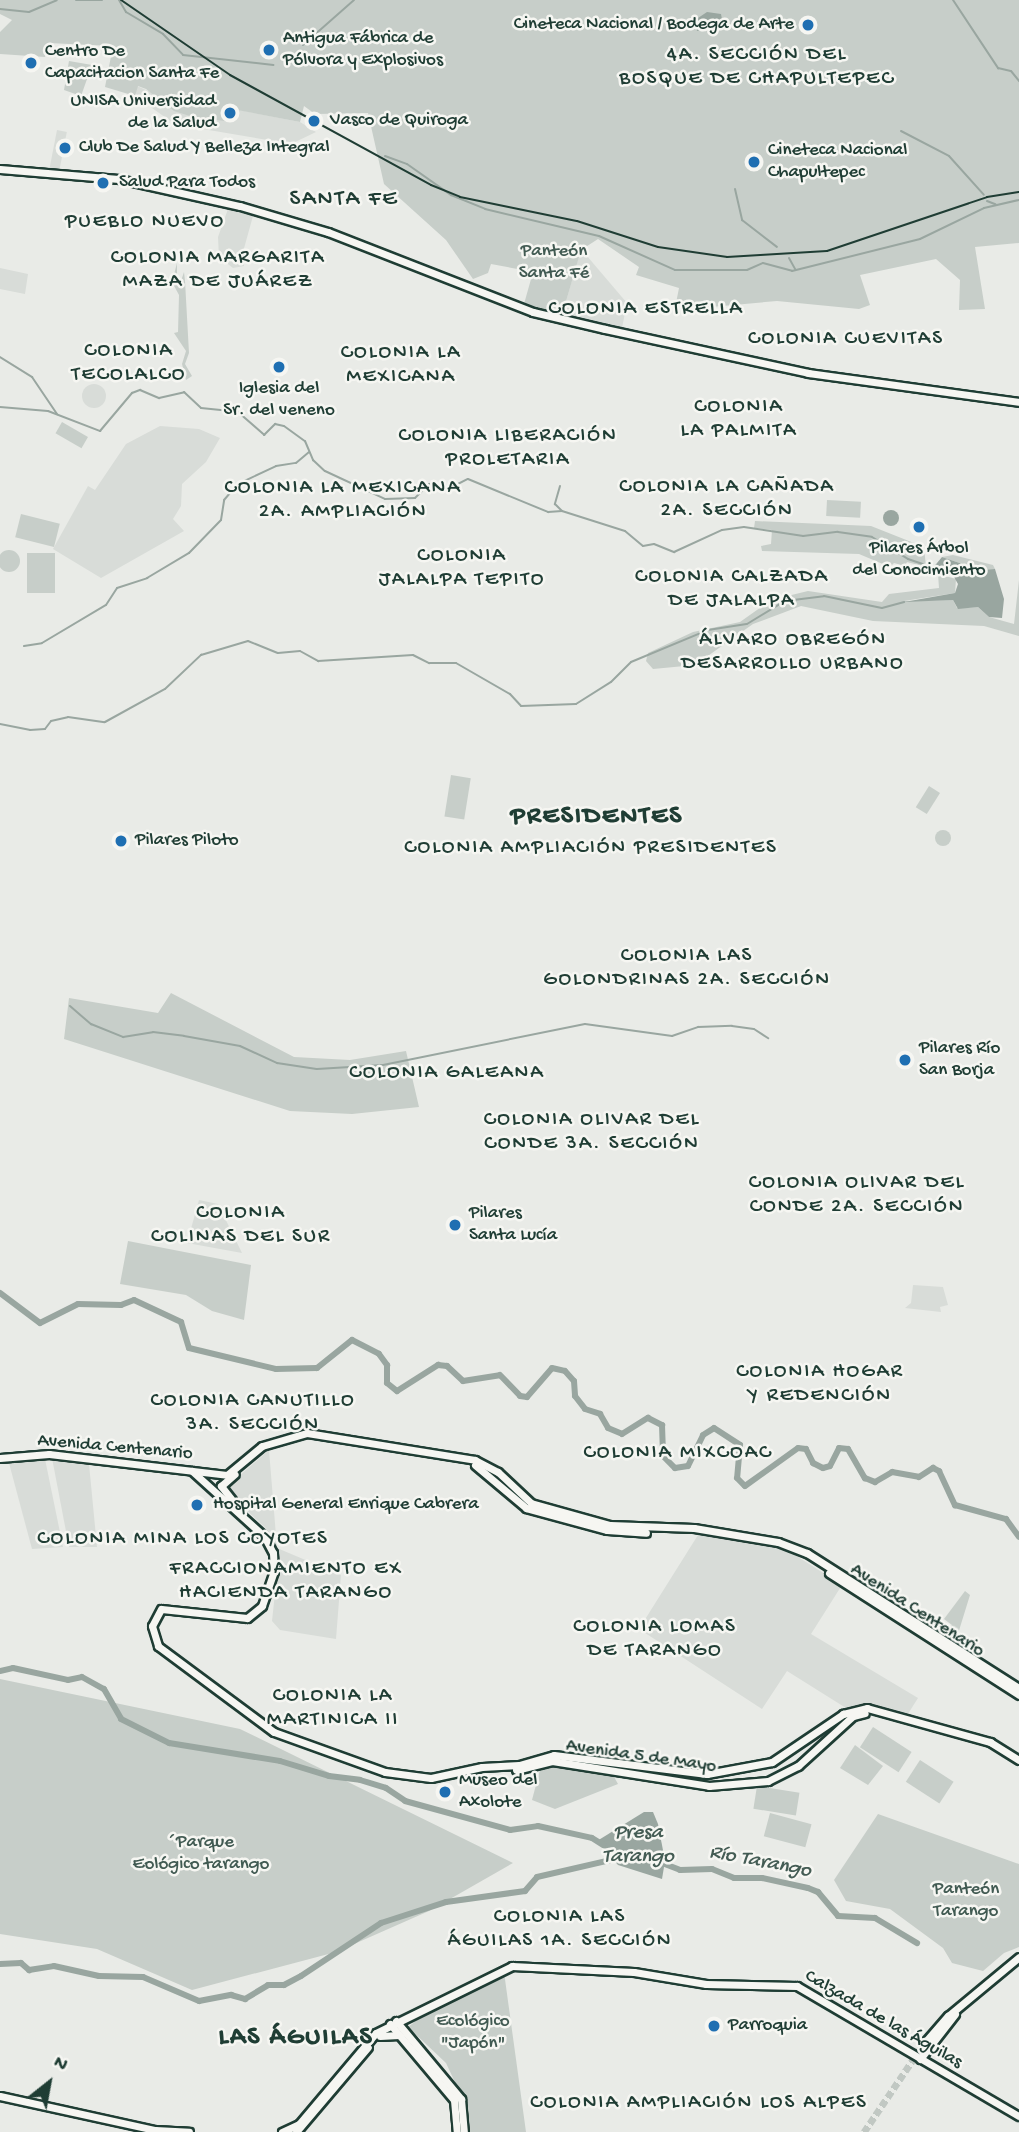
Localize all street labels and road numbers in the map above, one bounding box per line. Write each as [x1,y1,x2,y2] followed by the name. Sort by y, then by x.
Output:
[36,1430,194,1466] street label: Avenida Centenario
[846,1559,988,1663] street label: Avenida Centenario
[564,1735,718,1779] street label: Avenida 5 de Mayo
[800,1965,966,2075] street label: Calzada de las Águilas

